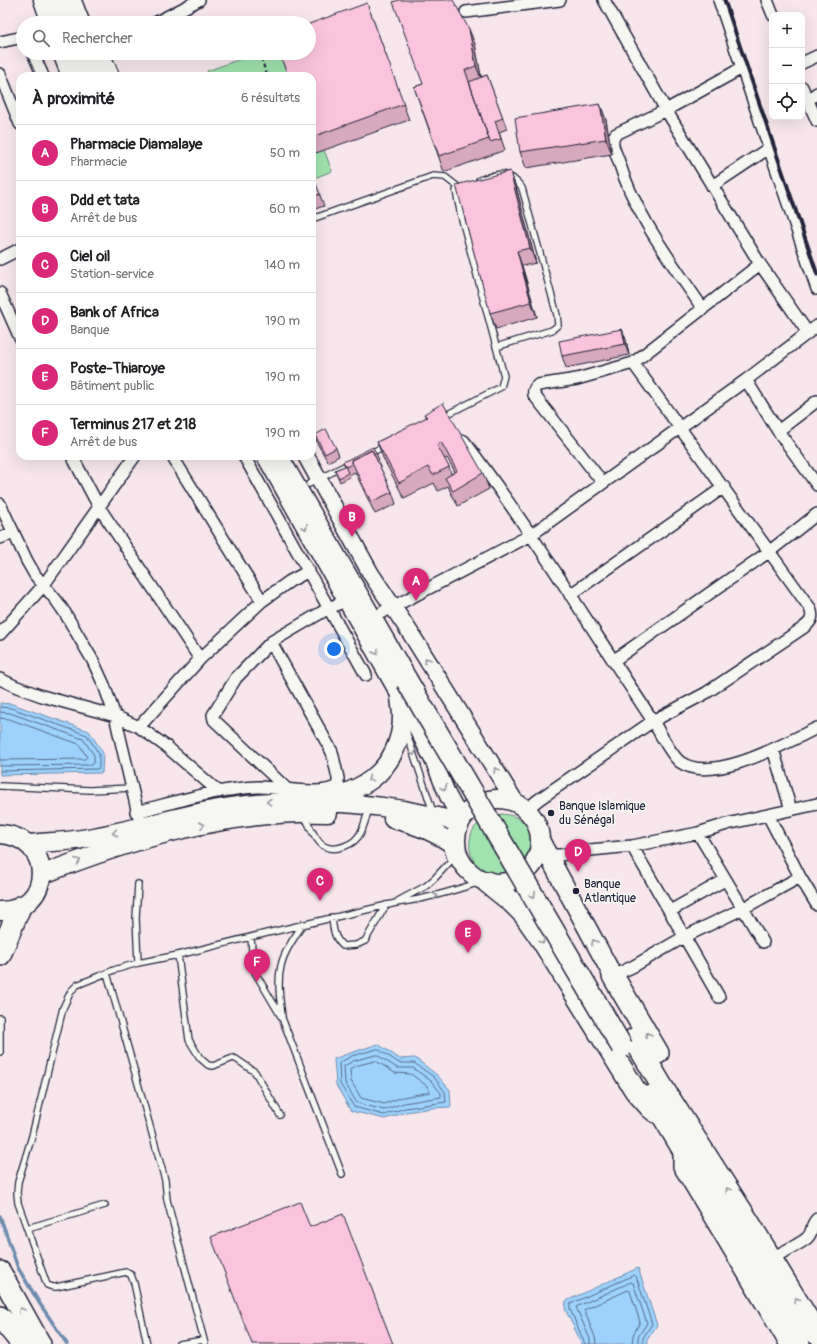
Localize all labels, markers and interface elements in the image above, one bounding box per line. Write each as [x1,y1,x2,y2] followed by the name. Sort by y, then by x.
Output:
[769,12,805,120] map controls
[769,12,805,48] button: +
[16,16,316,60] search box
[30,27,52,49] icon: search
[62,29,133,48] text: Rechercher
[769,48,805,84] button: −
[769,84,805,120] button: locate
[32,88,115,109] text: À proximité
[241,90,300,106] text: 6 résultats
[70,135,202,154] text: Pharmacie Diamalaye
[41,145,49,161] text: A
[270,145,300,161] text: 50 m
[70,154,127,170] text: Pharmacie
[70,191,140,210] text: Ddd et tata
[41,201,49,217] text: B
[269,201,300,217] text: 60 m
[70,210,137,226] text: Arrêt de bus
[70,247,110,266] text: Ciel oil
[41,257,49,273] text: C
[264,257,300,273] text: 140 m
[70,266,154,282] text: Station-service
[70,303,159,322] text: Bank of Africa
[41,313,49,329] text: D
[265,313,300,329] text: 190 m
[70,322,109,338] text: Banque
[70,359,165,378] text: Poste-Thiaroye
[42,369,48,385] text: E
[265,369,300,385] text: 190 m
[70,378,155,394] text: Bâtiment public
[70,415,196,434] text: Terminus 217 et 218
[41,425,49,441] text: F
[265,425,300,441] text: 190 m
[70,434,137,450] text: Arrêt de bus
[339,504,365,537] pin: B
[301,522,308,530] one-way arrow
[403,568,429,601] pin: A
[324,639,344,659] your location
[371,648,378,655] one-way arrow
[425,657,432,664] one-way arrow
[408,749,417,756] one-way arrow
[493,767,501,774] one-way arrow
[367,774,374,782] one-way arrow
[440,784,448,791] one-way arrow
[266,798,272,806] one-way arrow
[559,799,646,828] place label: Banque Islamique du Sénégal
[546,808,556,818] marker: Banque Islamique du Sénégal
[199,821,205,830] one-way arrow
[111,828,118,836] one-way arrow
[565,839,591,872] pin: D
[74,857,81,865] one-way arrow
[307,868,333,901] pin: C
[584,877,636,906] place label: Banque Atlantique
[571,886,581,896] marker: Banque Atlantique
[528,891,535,898] one-way arrow
[431,892,438,901] one-way arrow
[455,920,481,953] pin: E
[537,937,545,944] one-way arrow
[592,939,599,946] one-way arrow
[244,949,270,982] pin: F
[646,1032,653,1039] one-way arrow
[726,1187,733,1194] one-way arrow
[794,1297,801,1304] one-way arrow
[19,1307,26,1314] one-way arrow

